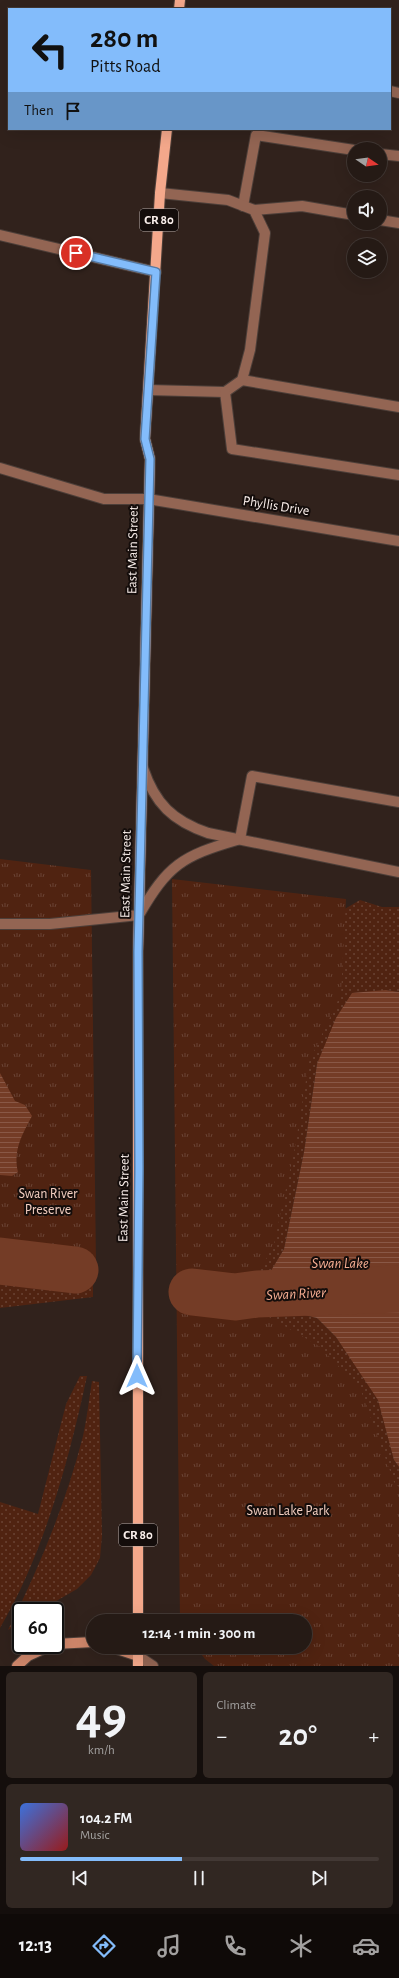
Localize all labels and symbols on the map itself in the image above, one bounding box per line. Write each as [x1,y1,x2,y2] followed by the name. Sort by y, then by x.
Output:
[347,142,387,182] north arrow
[140,209,178,231] road number: CR 80
[59,236,93,270] pin
[242,494,310,518] street label: Phyllis Drive
[125,505,141,594] street label: East Main Street
[118,829,134,918] street label: East Main Street
[116,1153,132,1242] street label: East Main Street
[18,1187,78,1217] park label: Swan River Preserve
[311,1256,369,1271] water label: Swan Lake
[266,1285,327,1303] water label: Swan River
[116,1355,158,1397] position arrow
[247,1504,330,1518] park label: Swan Lake Park
[119,1524,157,1546] road number: CR 80
[12,1602,64,1654] speed limit sign: 60

